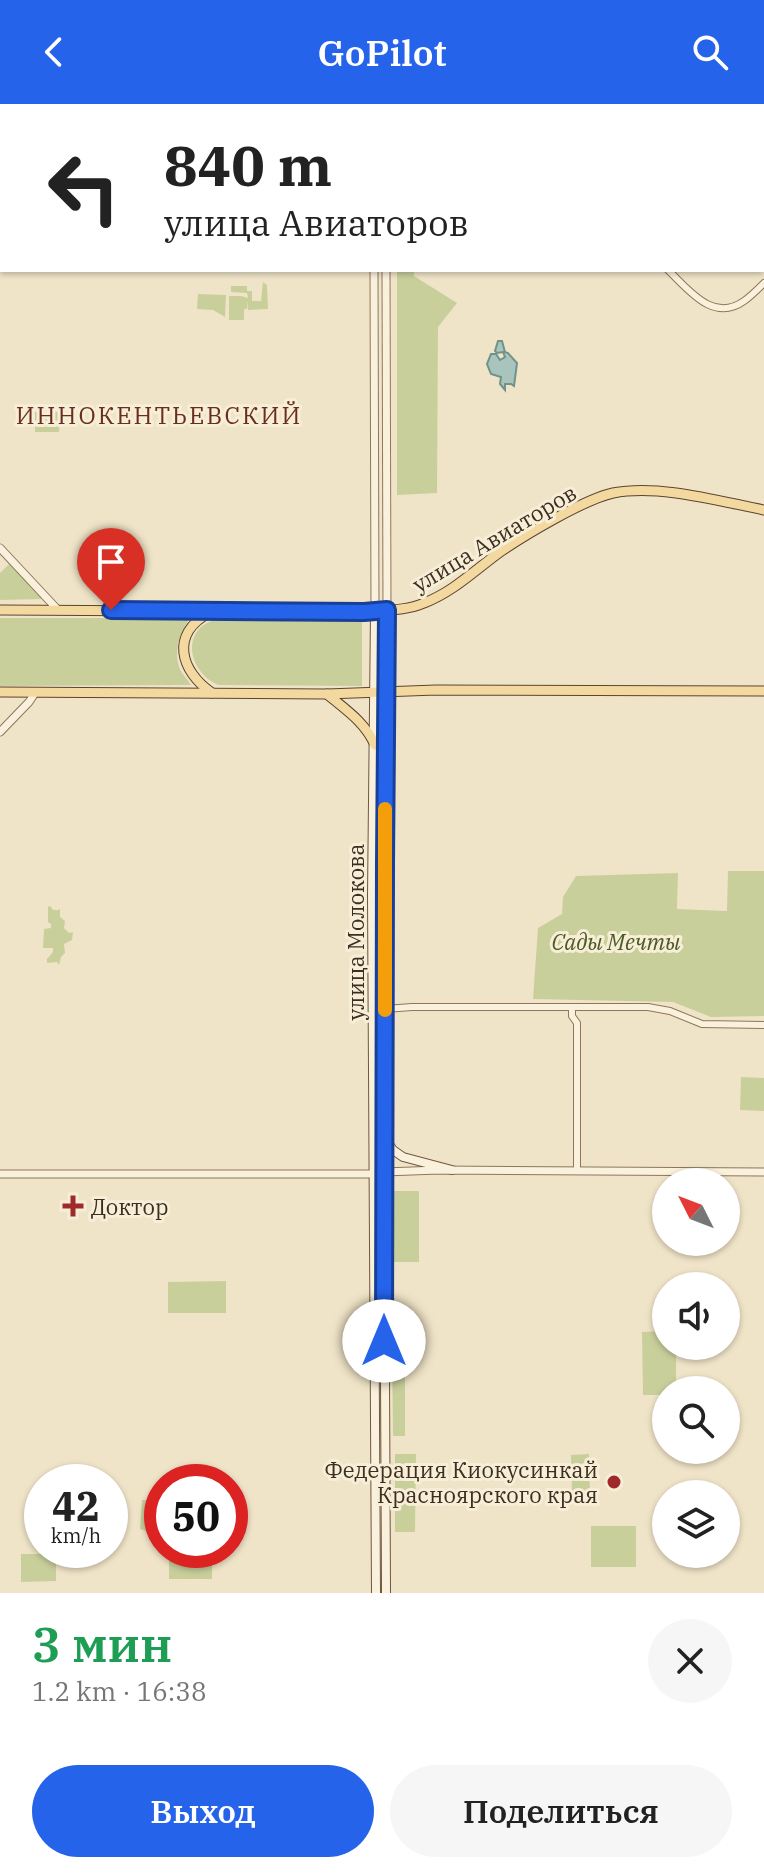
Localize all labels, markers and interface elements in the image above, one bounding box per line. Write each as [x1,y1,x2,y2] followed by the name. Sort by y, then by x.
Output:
[317,29,447,76] text: GoPilot
[32,30,76,74] icon: back
[688,30,732,74] icon: search
[164,129,332,201] text: 840 m
[32,136,136,240] icon: left
[164,199,469,246] text: улица Авиаторов
[16,399,302,431] district label: ИННОКЕНТЬЕВСКИЙ
[407,478,581,598] street label: улица Авиаторов
[77,528,145,610] pin
[89,540,133,584] icon: arrive
[341,844,370,1020] street label: улица Молокова
[551,927,681,956] park label: Сады Мечты
[652,1168,740,1256] north arrow
[652,1168,740,1568] map controls
[91,1192,168,1221] place label: Доктор
[62,1195,84,1217] marker: Доктор
[652,1272,740,1360] button: sound
[342,1299,426,1383] position arrow
[652,1376,740,1464] button: search
[324,1455,598,1509] place label: Федерация Киокусинкай Красноярского края
[144,1464,248,1568] speed limit sign: 50
[605,1473,623,1491] marker: Федерация Киокусинкай Красноярского края
[52,1480,100,1532] text: 42
[652,1480,740,1568] button: layers
[51,1522,101,1549] text: km/h
[32,1613,172,1675] text: 3 мин
[648,1619,732,1703] button: close
[32,1674,207,1708] text: 1.2 km · 16:38
[32,1765,374,1857] button: Выход
[390,1765,732,1857] button: Поделиться

